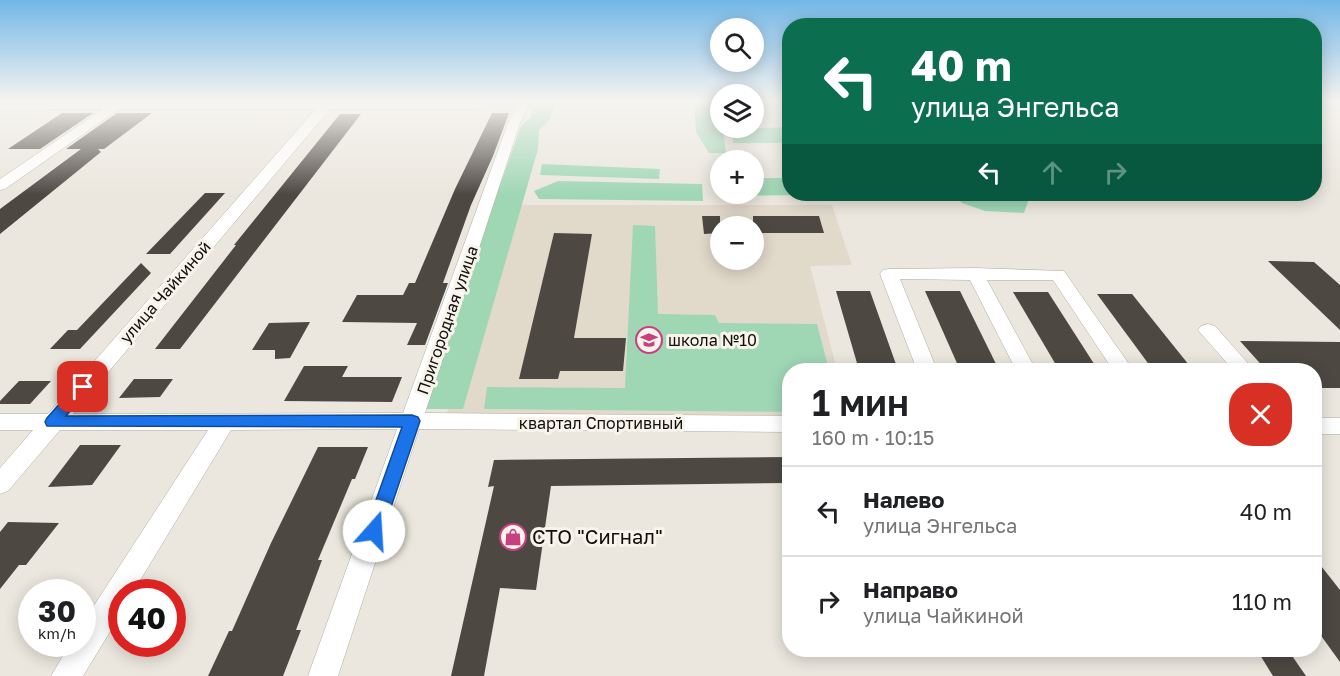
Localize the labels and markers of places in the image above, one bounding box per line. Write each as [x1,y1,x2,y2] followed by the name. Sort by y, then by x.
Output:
[634,325,664,355] school or university icon: школа №10
[668,330,757,350] place label: школа №10
[57,361,108,412] pin
[498,522,528,552] shop icon: СТО "Сигнал"
[532,524,663,548] place label: СТО "Сигнал"

